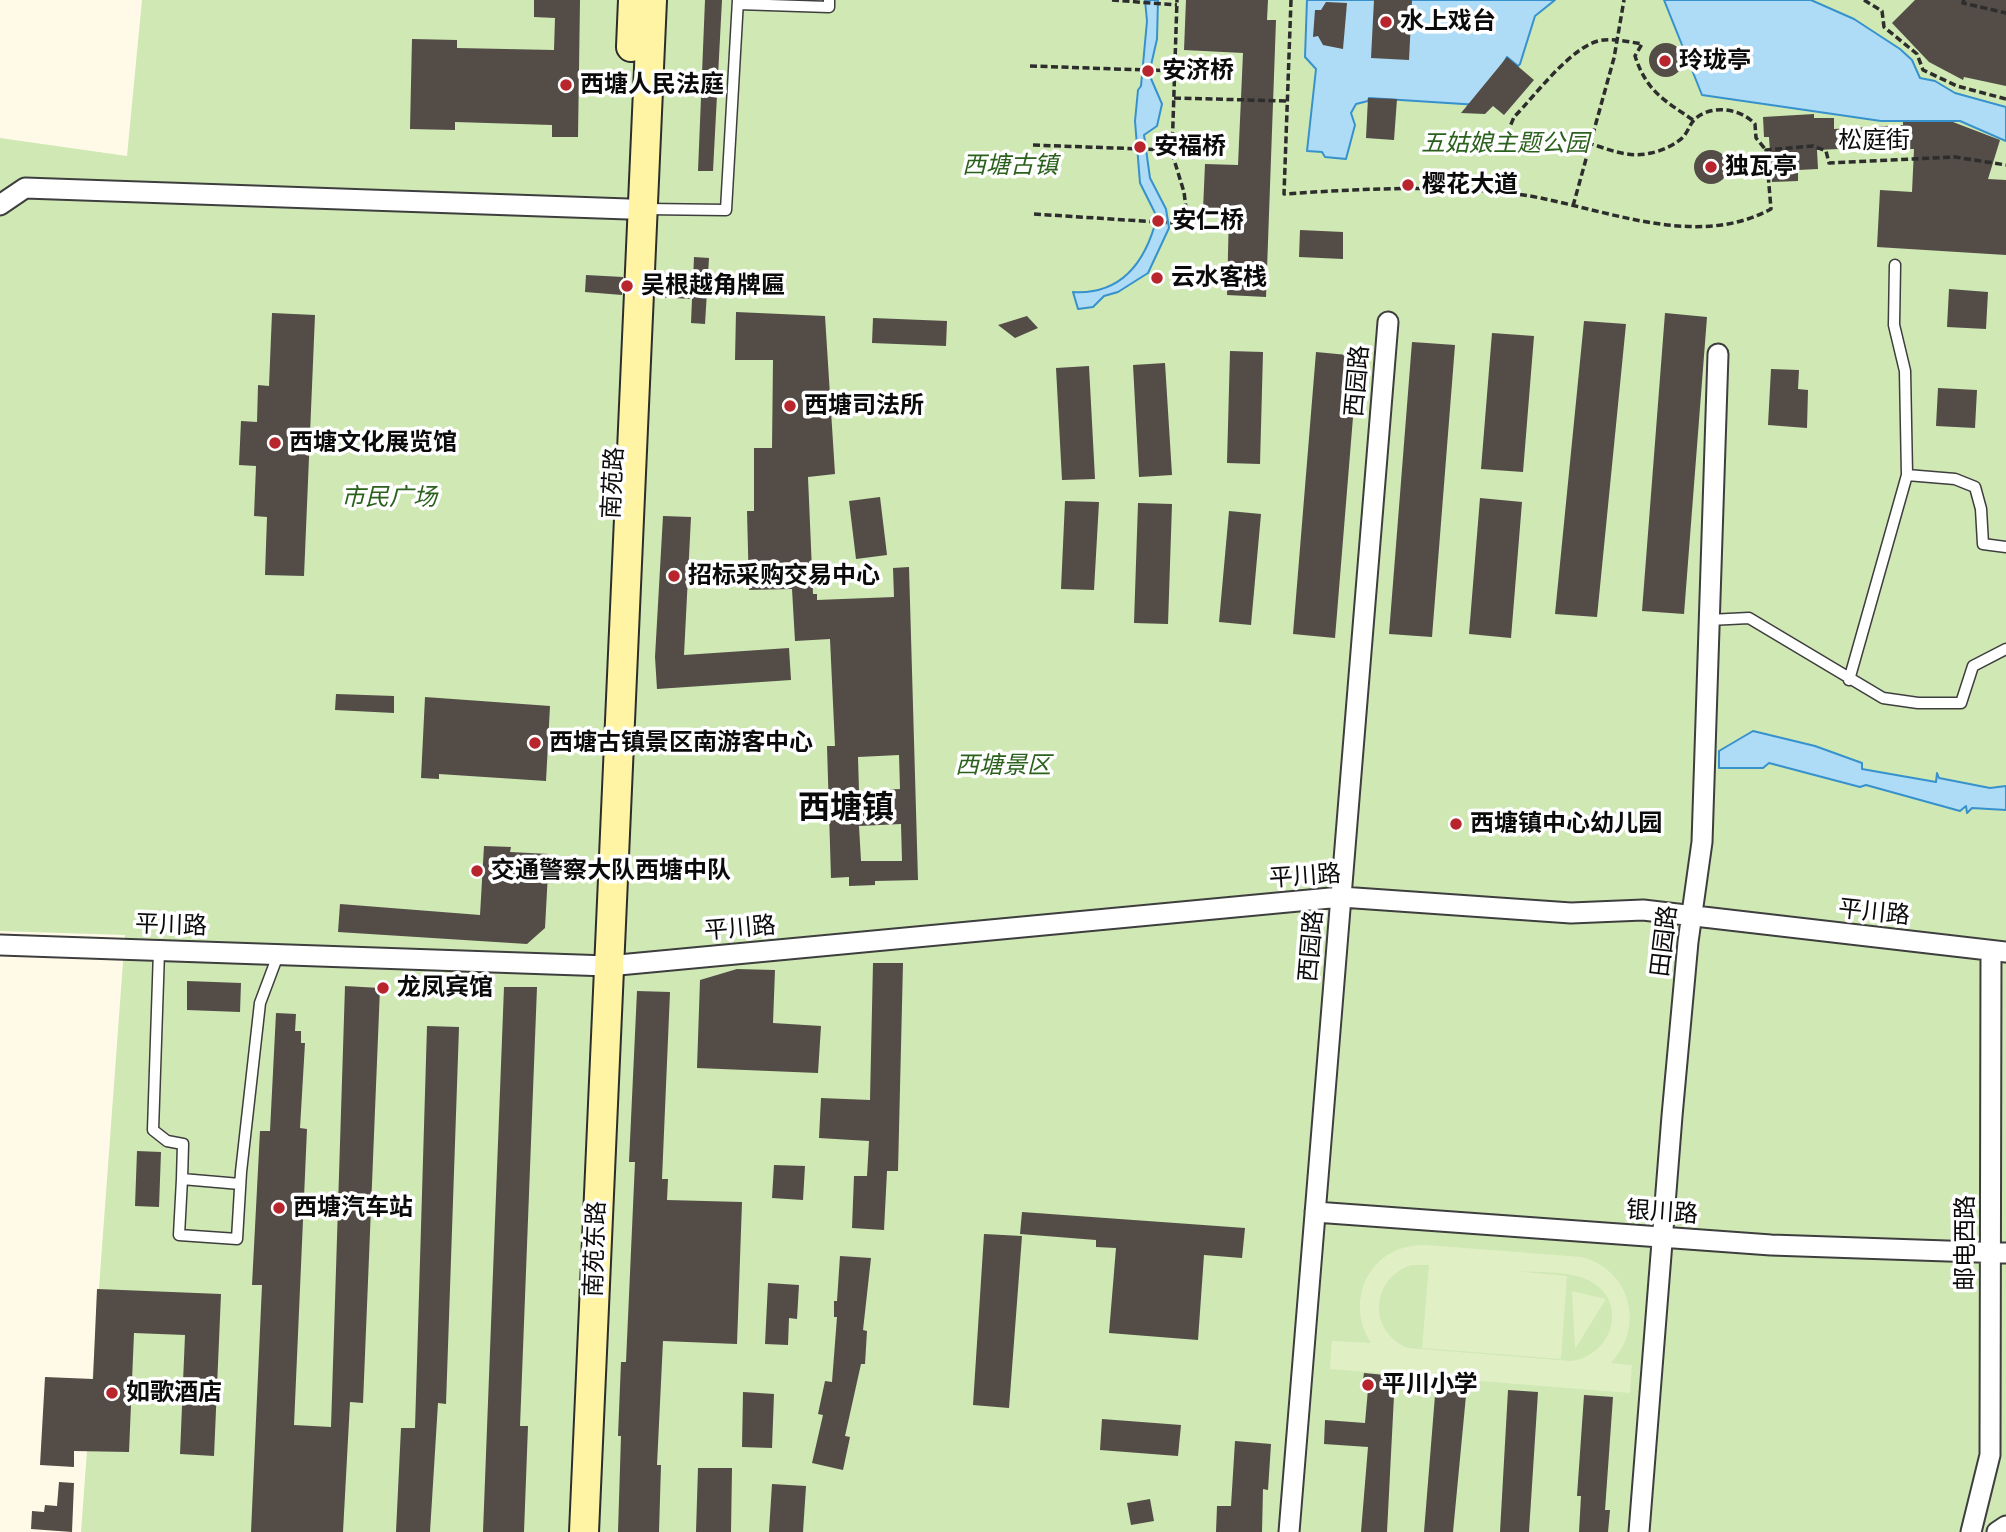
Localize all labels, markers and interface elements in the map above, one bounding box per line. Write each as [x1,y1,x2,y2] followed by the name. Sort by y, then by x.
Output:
[1400,8,1496,36] place label: 水上戏台
[1378,14,1394,30] marker: 水上戏台
[1679,47,1751,75] place label: 玲珑亭
[1657,53,1673,69] marker: 玲珑亭
[1162,57,1234,85] place label: 安济桥
[1140,63,1156,79] marker: 安济桥
[580,71,724,99] place label: 西塘人民法庭
[558,77,574,93] marker: 西塘人民法庭
[1838,127,1910,155] street label: 松庭街
[1421,130,1589,158] park label: 五姑娘主题公园
[1154,133,1226,161] place label: 安福桥
[1132,139,1148,155] marker: 安福桥
[962,152,1058,180] park label: 西塘古镇
[1725,153,1797,181] place label: 独瓦亭
[1703,159,1719,175] marker: 独瓦亭
[1422,171,1518,199] place label: 樱花大道
[1400,177,1416,193] marker: 樱花大道
[1172,207,1244,235] place label: 安仁桥
[1150,213,1166,229] marker: 安仁桥
[1171,264,1267,292] place label: 云水客栈
[1149,270,1165,286] marker: 云水客栈
[641,272,785,300] place label: 吴根越角牌匾
[619,278,635,294] marker: 吴根越角牌匾
[1341,344,1375,418] street label: 西园路
[804,392,924,420] place label: 西塘司法所
[782,398,798,414] marker: 西塘司法所
[289,429,457,457] place label: 西塘文化展览馆
[267,435,283,451] marker: 西塘文化展览馆
[598,446,630,520] street label: 南苑路
[341,484,437,512] park label: 市民广场
[688,562,880,590] place label: 招标采购交易中心
[666,568,682,584] marker: 招标采购交易中心
[549,729,813,757] place label: 西塘古镇景区南游客中心
[527,735,543,751] marker: 西塘古镇景区南游客中心
[955,752,1051,780] park label: 西塘景区
[798,790,894,828] district label: 西塘镇
[1470,810,1662,838] place label: 西塘镇中心幼儿园
[1448,816,1464,832] marker: 西塘镇中心幼儿园
[491,857,731,885] place label: 交通警察大队西塘中队
[1268,860,1342,894] street label: 平川路
[469,863,485,879] marker: 交通警察大队西塘中队
[1837,895,1911,931] street label: 平川路
[1646,904,1684,978] street label: 田园路
[1295,909,1329,983] street label: 西园路
[135,910,207,942] street label: 平川路
[703,912,777,946] street label: 平川路
[397,974,493,1002] place label: 龙凤宾馆
[375,980,391,996] marker: 龙凤宾馆
[293,1194,413,1222] place label: 西塘汽车站
[1952,1195,1980,1291] street label: 邮电西路
[1625,1196,1699,1230] street label: 银川路
[271,1200,287,1216] marker: 西塘汽车站
[580,1201,612,1297] street label: 南苑东路
[1382,1371,1478,1399] place label: 平川小学
[1360,1377,1376,1393] marker: 平川小学
[126,1379,222,1407] place label: 如歌酒店
[104,1385,120,1401] marker: 如歌酒店

